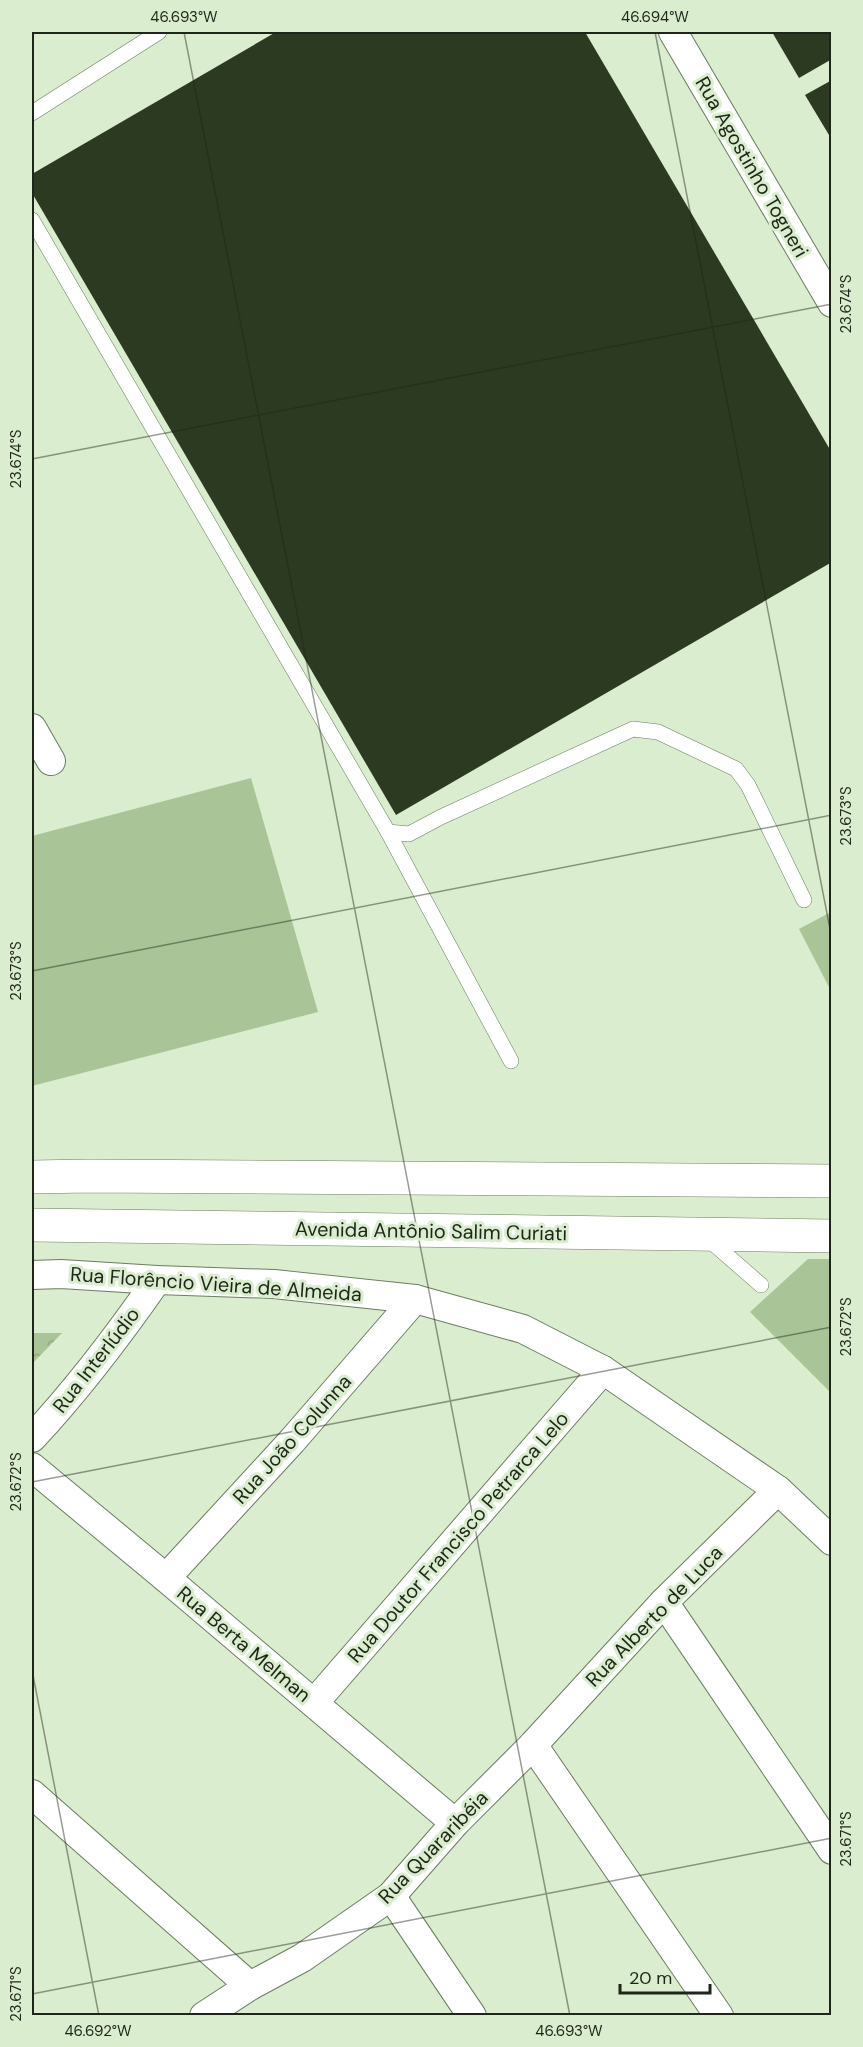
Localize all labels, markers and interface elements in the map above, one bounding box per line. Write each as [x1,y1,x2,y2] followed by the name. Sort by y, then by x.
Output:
[150,7,218,27] text: 46.693°W
[621,7,689,27] text: 46.694°W
[690,72,814,262] street label: Rua Agostinho Togneri
[836,274,856,334] text: 23.674°S
[6,429,26,489] text: 23.674°S
[836,786,856,846] text: 23.673°S
[6,941,26,1001] text: 23.673°S
[295,1216,567,1246] street label: Avenida Antônio Salim Curiati
[69,1261,363,1307] street label: Rua Florêncio Vieira de Almeida
[836,1297,856,1357] text: 23.672°S
[47,1302,145,1418] street label: Rua Interlúdio
[227,1369,357,1509] street label: Rua João Colunna
[342,1406,574,1668] street label: Rua Doutor Francisco Petrarca Lelo
[6,1452,26,1512] text: 23.672°S
[580,1540,728,1692] street label: Rua Alberto de Luca
[172,1580,316,1708] street label: Rua Berta Melman
[372,1785,494,1909] street label: Rua Quararibéia
[836,1811,856,1867] text: 23.671°S
[620,1957,710,1995] scale bar
[6,1966,26,2022] text: 23.671°S
[629,1966,672,1990] text: 20 m
[64,2021,132,2041] text: 46.692°W
[535,2021,603,2041] text: 46.693°W

